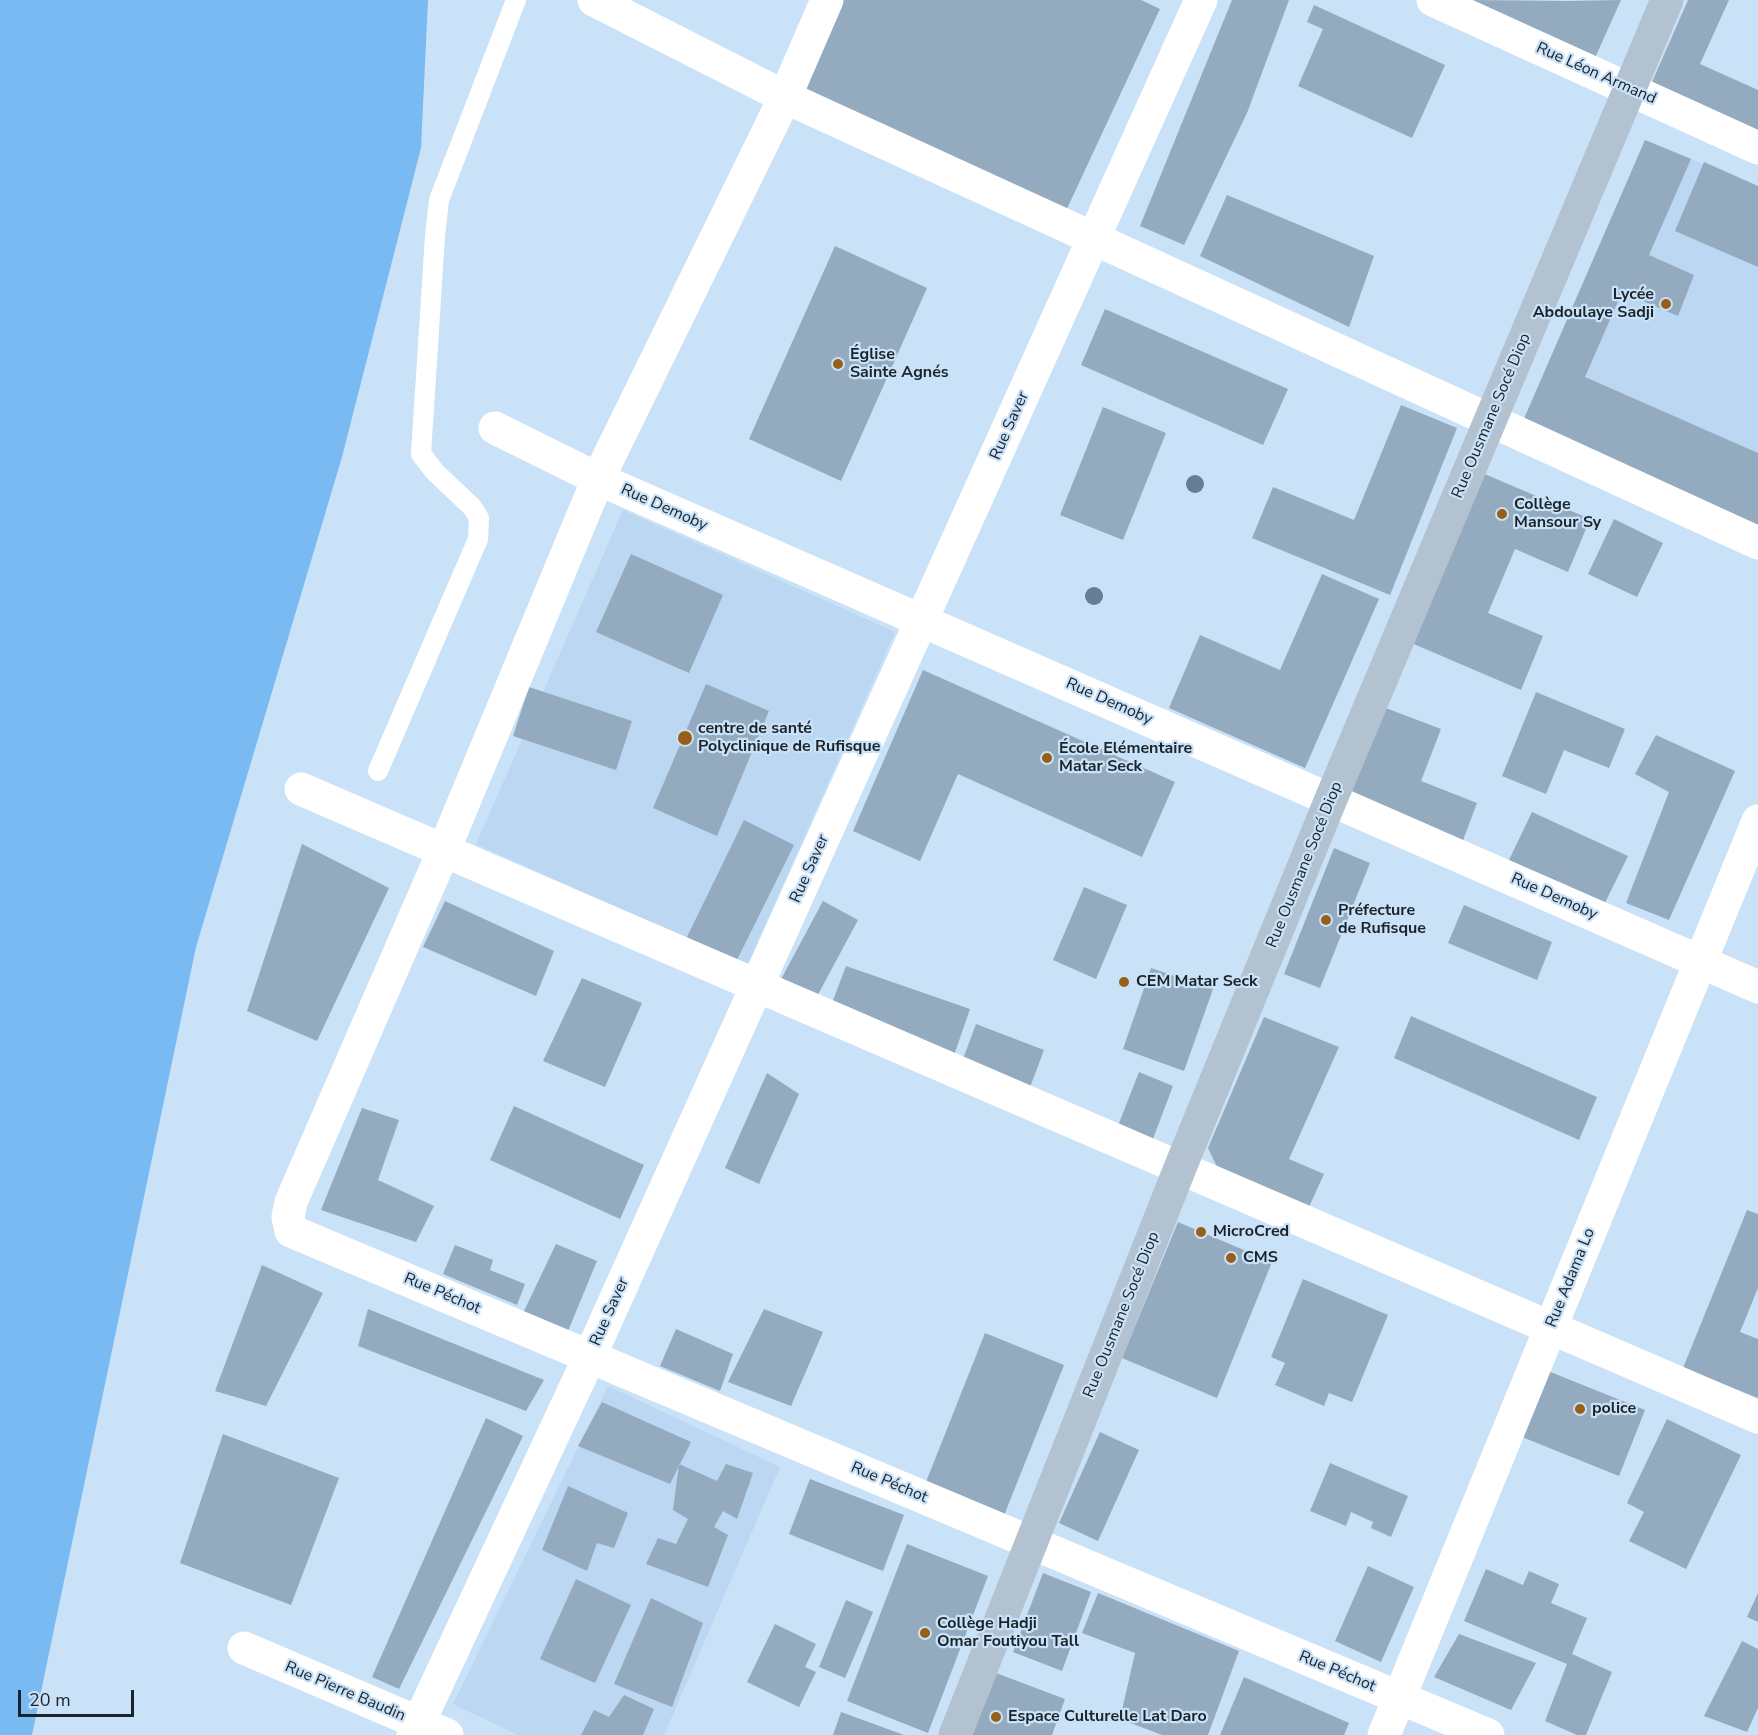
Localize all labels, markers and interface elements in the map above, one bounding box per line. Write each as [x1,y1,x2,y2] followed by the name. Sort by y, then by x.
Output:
[1533,39,1659,109] street label: Rue Léon Armand
[1533,285,1654,323] place label: Lycée Abdoulaye Sadji
[1659,297,1673,311] marker: Lycée Abdoulaye Sadji
[1448,331,1536,501] street label: Rue Ousmane Socé Diop
[850,345,949,383] place label: Église Sainte Agnés
[831,357,845,371] marker: Église Sainte Agnés
[986,389,1034,463] street label: Rue Saver
[618,480,710,536] street label: Rue Demoby
[1514,495,1601,533] place label: Collège Mansour Sy
[1495,507,1509,521] marker: Collège Mansour Sy
[1063,674,1155,730] street label: Rue Demoby
[698,719,880,757] place label: centre de santé Polyclinique de Rufisque
[676,729,694,747] marker: centre de santé Polyclinique de Rufisque
[1059,739,1192,777] place label: École Elémentaire Matar Seck
[1040,751,1054,765] marker: École Elémentaire Matar Seck
[1263,779,1347,951] street label: Rue Ousmane Socé Diop
[786,832,834,906] street label: Rue Saver
[1508,869,1600,925] street label: Rue Demoby
[1338,901,1426,939] place label: Préfecture de Rufisque
[1319,913,1333,927] marker: Préfecture de Rufisque
[1136,972,1258,992] place label: CEM Matar Seck
[1117,975,1131,989] marker: CEM Matar Seck
[1213,1222,1289,1242] place label: MicroCred
[1194,1225,1208,1239] marker: MicroCred
[1542,1226,1600,1330] street label: Rue Adama Lo
[1080,1229,1164,1401] street label: Rue Ousmane Socé Diop
[1243,1248,1278,1268] place label: CMS
[1224,1251,1238,1265] marker: CMS
[401,1269,483,1319] street label: Rue Péchot
[586,1275,634,1349] street label: Rue Saver
[1592,1399,1636,1419] place label: police
[1573,1402,1587,1416] marker: police
[848,1458,930,1508] street label: Rue Péchot
[937,1614,1079,1652] place label: Collège Hadji Omar Foutiyou Tall
[918,1626,932,1640] marker: Collège Hadji Omar Foutiyou Tall
[1296,1647,1378,1697] street label: Rue Péchot
[282,1658,408,1726] street label: Rue Pierre Baudin
[21,1678,136,1716] scale bar
[29,1688,71,1712] text: 20 m
[1008,1707,1207,1727] place label: Espace Culturelle Lat Daro
[989,1710,1003,1724] marker: Espace Culturelle Lat Daro

